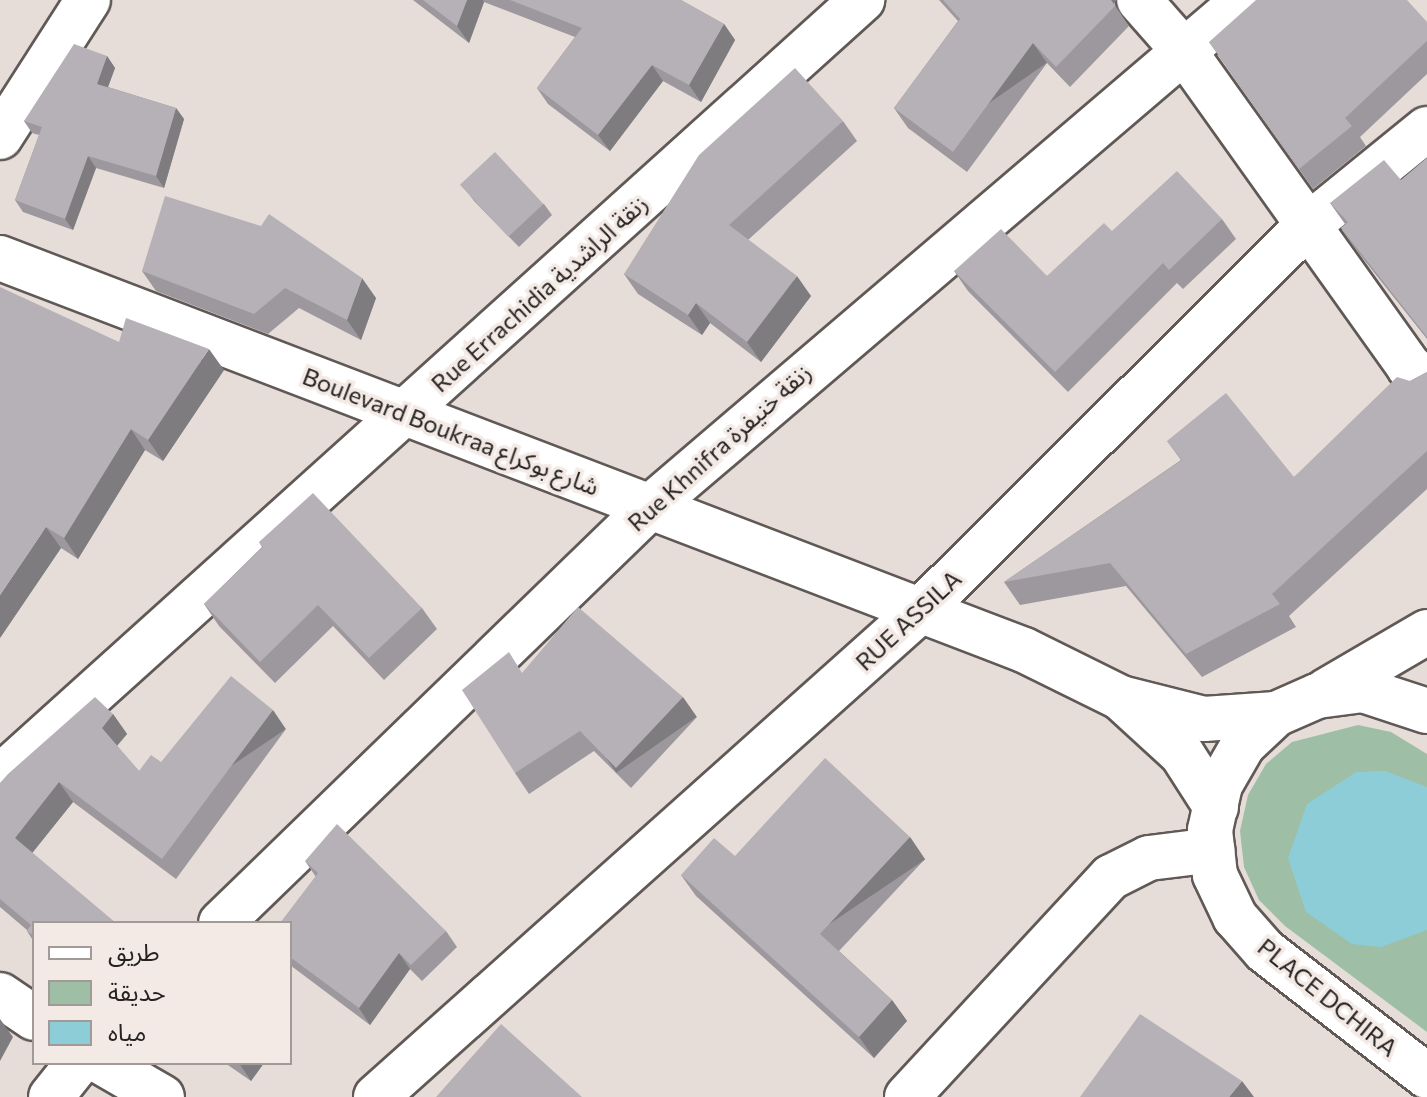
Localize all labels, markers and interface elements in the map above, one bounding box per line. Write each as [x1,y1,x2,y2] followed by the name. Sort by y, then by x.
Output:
[425,188,653,398] street label: Rue Errachidia زنقة الراشدية
[621,357,817,537] street label: Rue Khnifra زنقة خنيفرة
[299,361,603,501] street label: Boulevard Boukraa شارع بوكراع
[849,564,967,676] street label: RUE ASSILA
[32,921,292,1065] legend
[1252,932,1404,1062] street label: PLACE DCHIRA
[108,937,160,966] text: طريق
[108,977,166,1006] text: حديقة
[108,1017,146,1046] text: مياه

